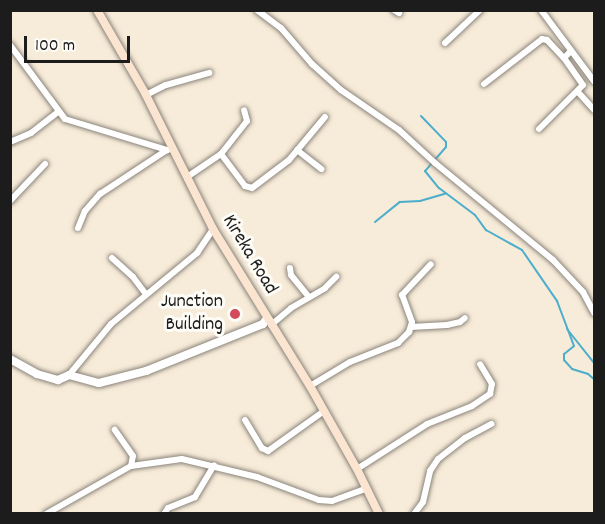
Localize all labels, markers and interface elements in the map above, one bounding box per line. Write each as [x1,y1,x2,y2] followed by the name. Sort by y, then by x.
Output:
[27,24,134,62] scale bar
[35,34,75,59] text: 100 m
[216,211,282,299] street label: Kireka Road
[161,290,223,337] place label: Junction Building
[228,307,242,321] marker: Junction Building

